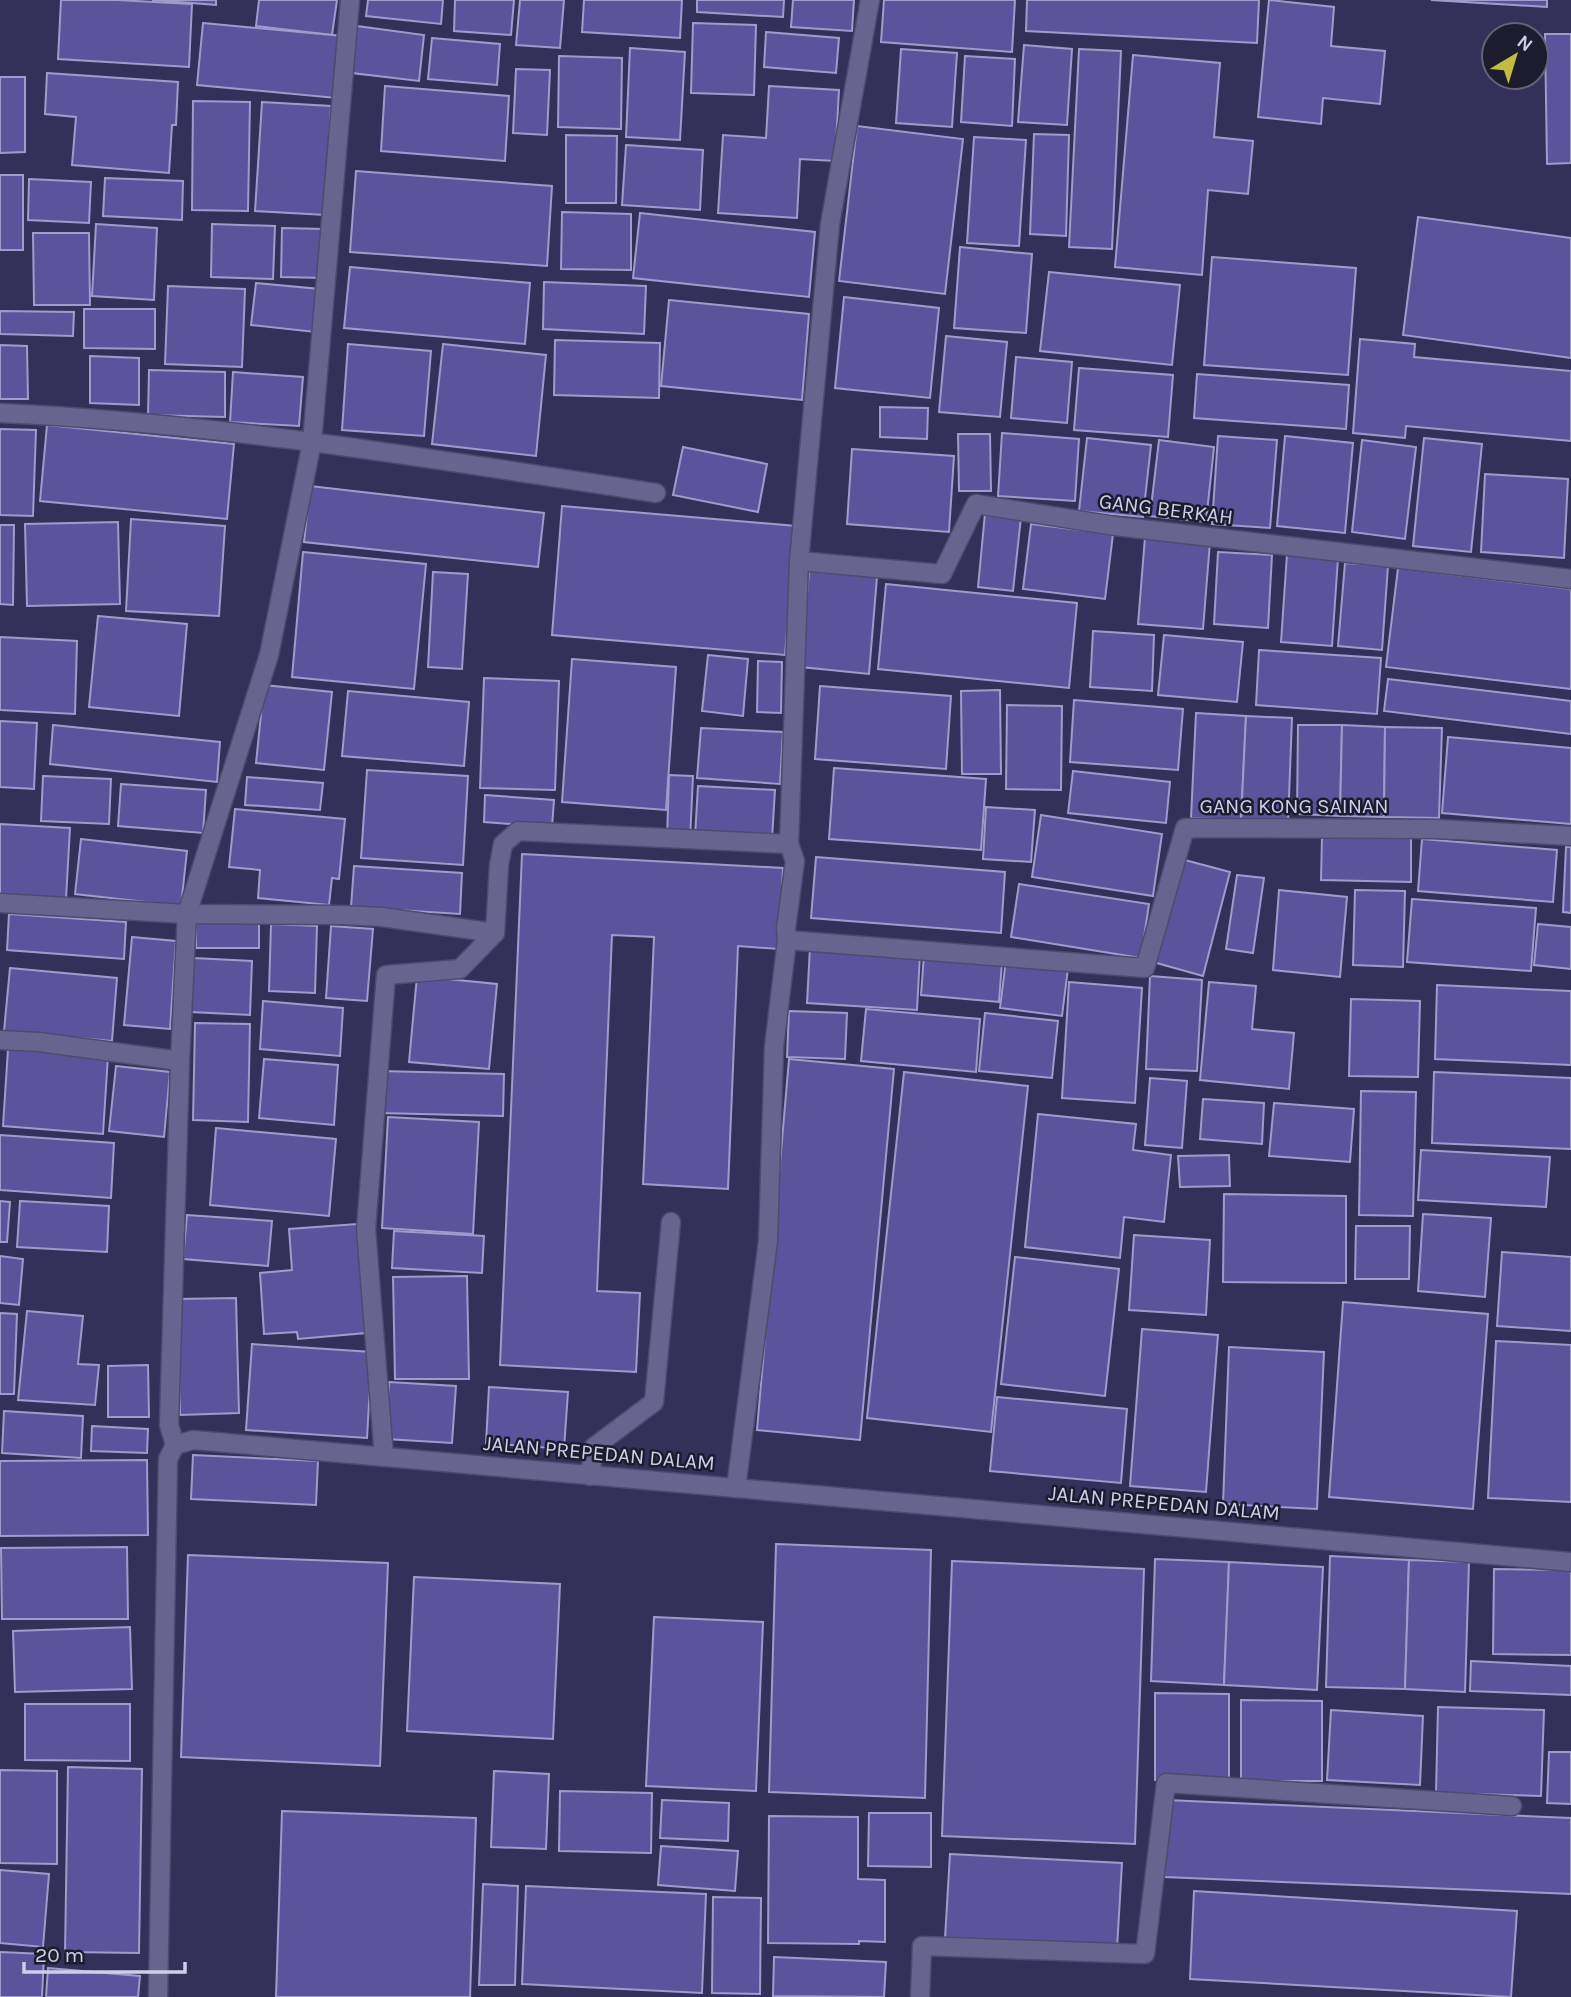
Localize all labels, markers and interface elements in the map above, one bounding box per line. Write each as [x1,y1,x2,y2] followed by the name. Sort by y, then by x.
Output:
[1480,21,1550,91] north arrow
[1513,31,1537,56] text: N
[1098,489,1234,529] street label: GANG BERKAH
[1199,794,1389,818] street label: GANG KONG SAINAN
[482,1431,716,1475] street label: JALAN PREPEDAN DALAM
[1047,1481,1281,1525] street label: JALAN PREPEDAN DALAM
[24,1930,186,1974] scale bar
[35,1943,84,1967] text: 20 m

